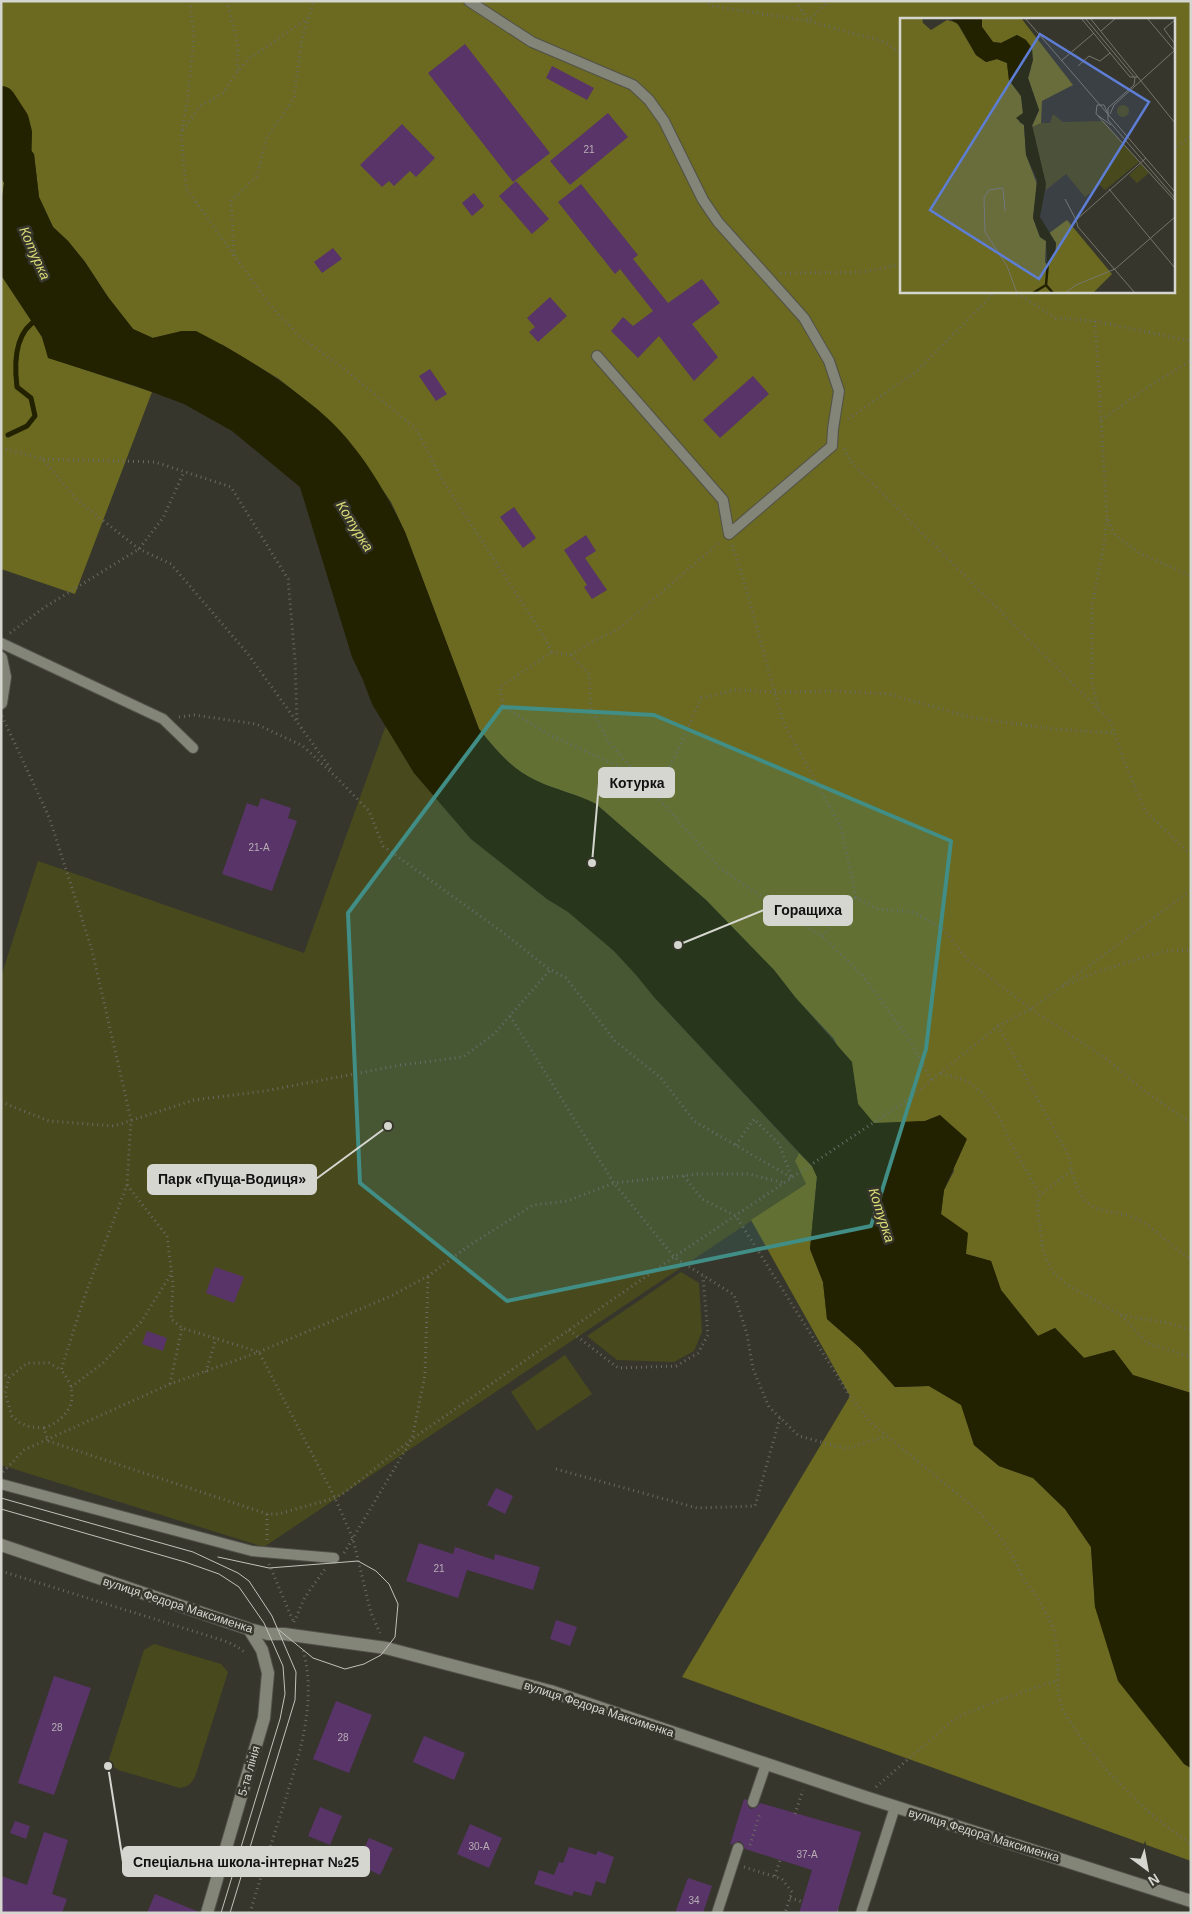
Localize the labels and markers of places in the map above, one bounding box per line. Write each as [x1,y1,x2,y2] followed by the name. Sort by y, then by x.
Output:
[599,768,674,797] callout: Котурка
[764,896,852,925] callout: Горащиха
[148,1165,316,1194] callout: Парк «Пуща-Водиця»
[123,1847,369,1876] callout: Спеціальна школа-інтернат №25

